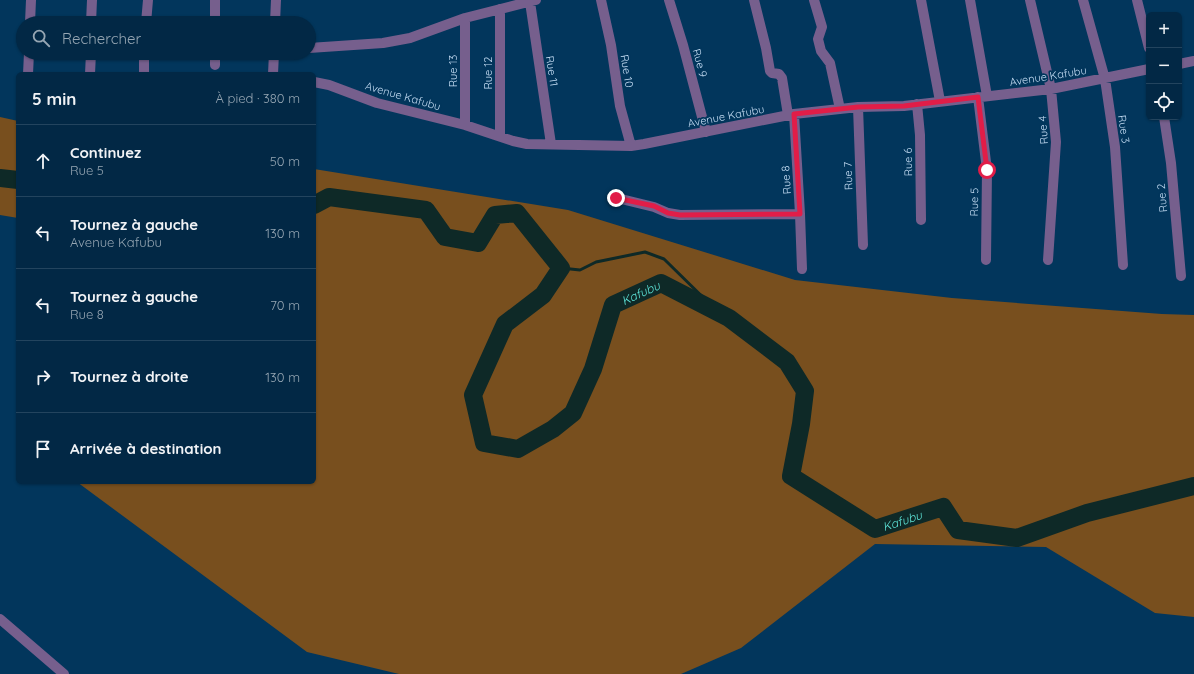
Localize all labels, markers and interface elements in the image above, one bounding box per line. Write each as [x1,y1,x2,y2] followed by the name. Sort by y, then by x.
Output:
[1146,12,1182,120] map controls
[1146,12,1182,48] button: +
[16,16,316,60] search box
[30,27,52,49] icon: search
[62,29,141,48] text: Rechercher
[690,47,710,79] street label: Rue 9
[1146,48,1182,84] button: −
[617,53,637,89] street label: Rue 10
[446,54,460,87] street label: Rue 13
[543,55,561,87] street label: Rue 11
[481,57,495,89] street label: Rue 12
[1008,63,1088,89] street label: Avenue Kafubu
[364,79,442,113] street label: Avenue Kafubu
[1146,84,1182,120] button: locate
[32,88,76,109] text: 5 min
[216,90,300,106] text: À pied · 380 m
[686,102,766,130] street label: Avenue Kafubu
[1115,114,1133,144] street label: Rue 3
[1035,115,1051,145] street label: Rue 4
[70,143,141,162] text: Continuez
[901,147,915,176] street label: Rue 6
[32,150,54,172] icon: ahead
[270,153,300,169] text: 50 m
[840,161,855,190] street label: Rue 7
[978,161,996,179] route start
[70,162,104,178] text: Rue 5
[778,165,794,195] street label: Rue 8
[1154,183,1170,213] street label: Rue 2
[967,188,981,216] street label: Rue 5
[607,189,625,207] route end
[70,215,198,234] text: Tournez à gauche
[32,222,54,244] icon: left
[265,225,300,241] text: 130 m
[70,234,162,250] text: Avenue Kafubu
[619,277,663,308] water label: Kafubu
[70,287,198,306] text: Tournez à gauche
[32,294,54,316] icon: left
[270,297,300,313] text: 70 m
[70,306,104,322] text: Rue 8
[32,366,54,388] icon: right
[70,367,189,386] text: Tournez à droite
[265,369,300,385] text: 130 m
[32,438,54,460] icon: arrive
[70,439,222,458] text: Arrivée à destination
[880,507,925,534] water label: Kafubu

